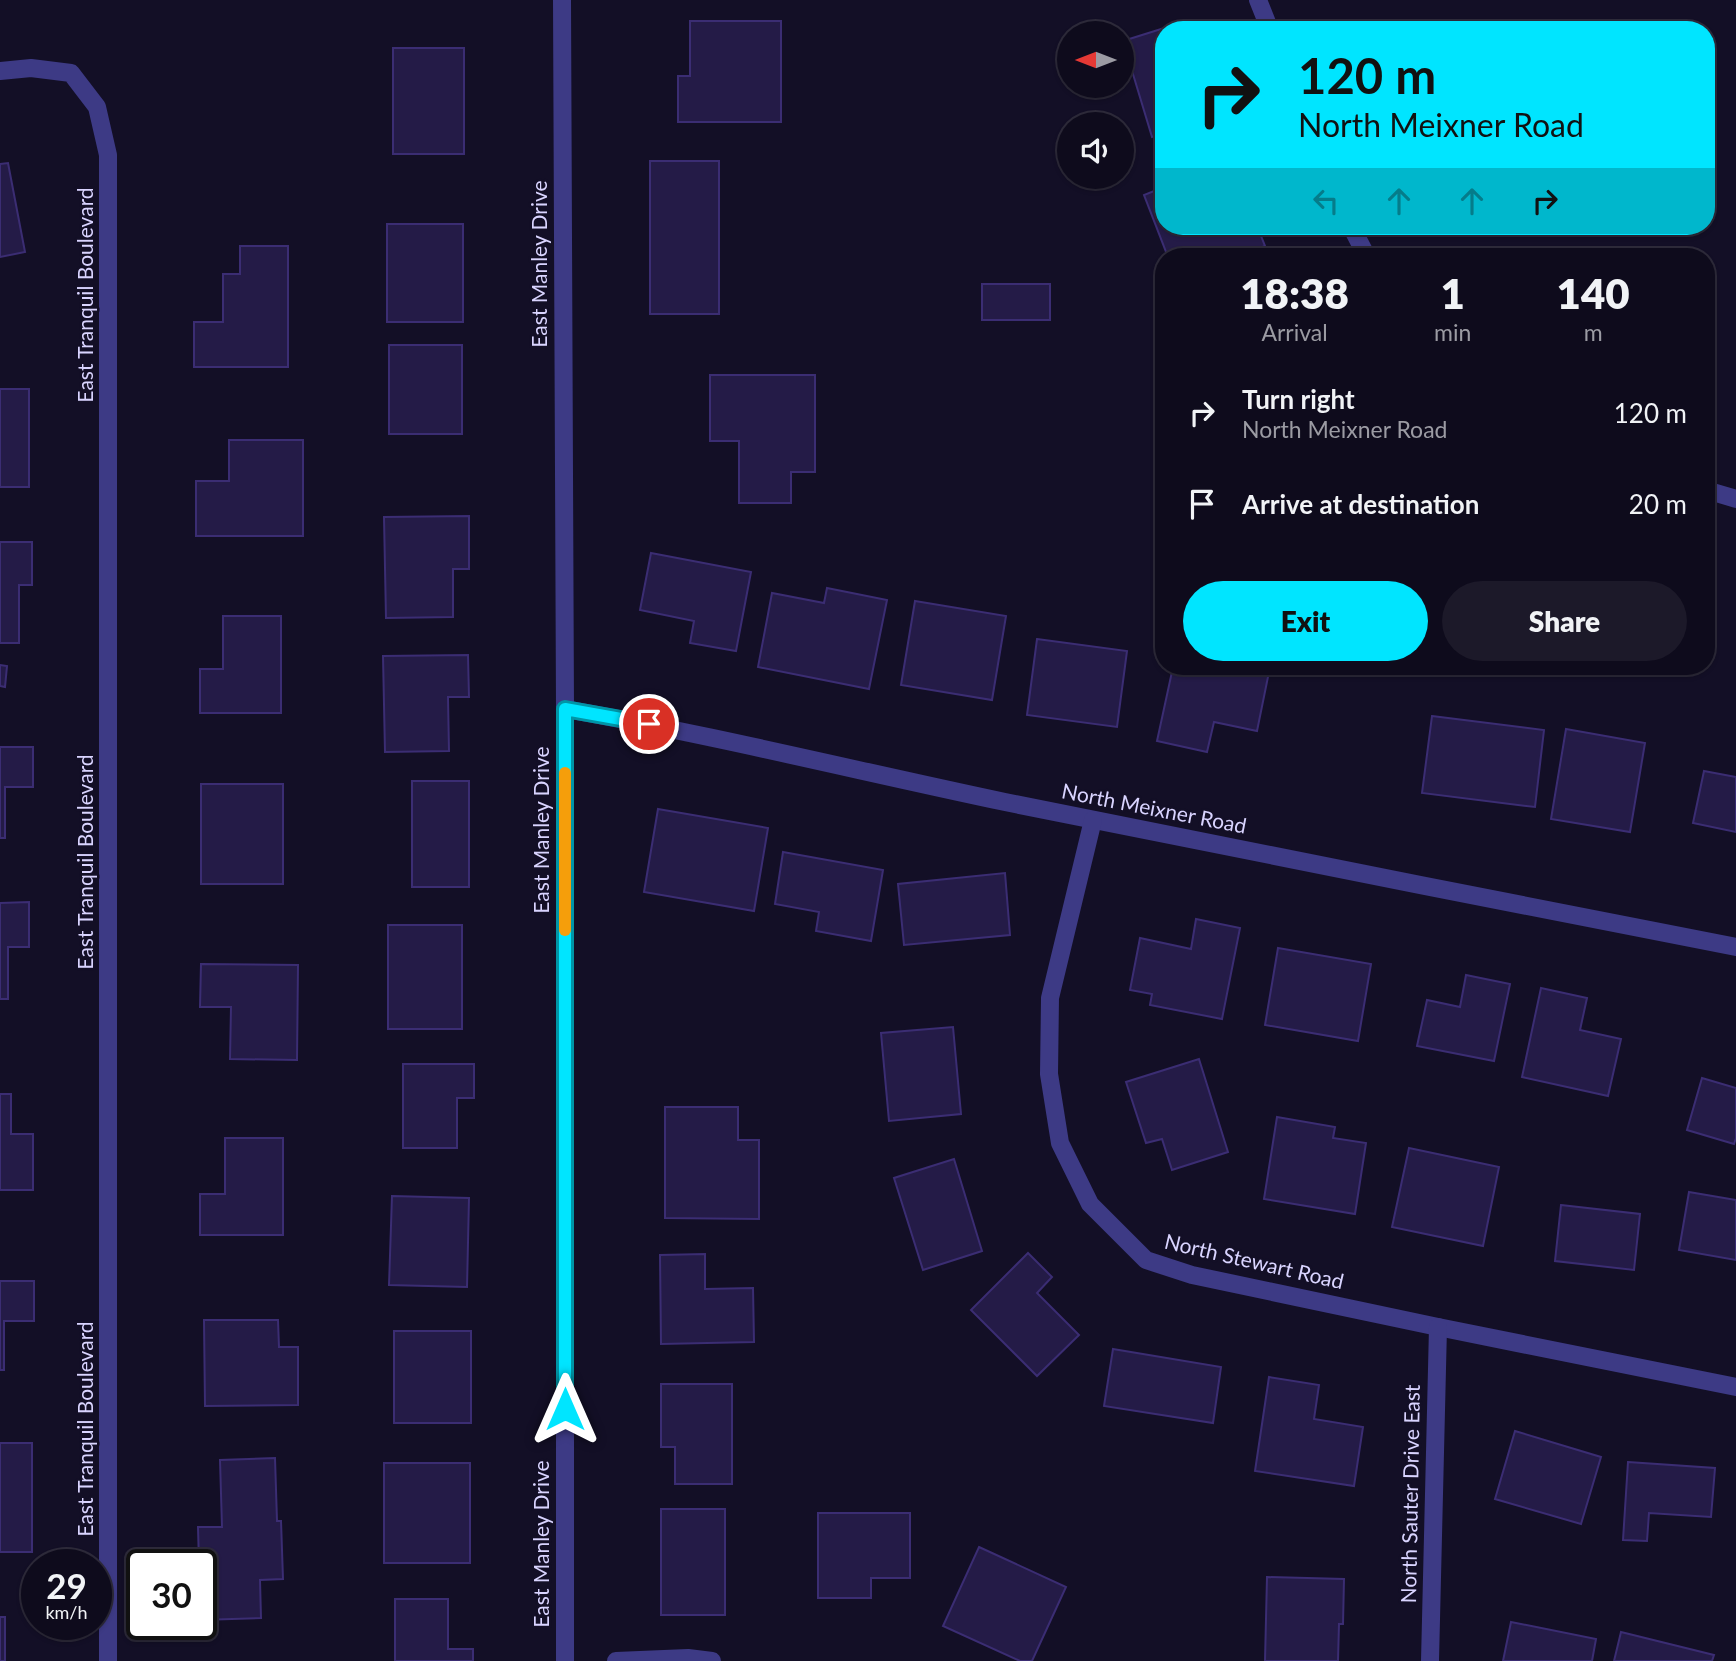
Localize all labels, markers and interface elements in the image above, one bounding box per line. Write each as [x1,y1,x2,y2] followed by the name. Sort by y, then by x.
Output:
[1057,21,1134,98] north arrow
[1057,21,1134,189] map controls
[1298,46,1436,104] text: 120 m
[1183,49,1274,140] icon: right
[1298,105,1584,144] text: North Meixner Road
[1057,112,1134,189] button: sound
[526,180,551,348] street label: East Manley Drive
[1307,182,1345,220] icon: left
[1380,182,1418,220] icon: ahead
[1453,182,1491,220] icon: ahead
[1526,182,1564,220] icon: right
[72,187,97,403] street label: East Tranquil Boulevard
[1240,268,1349,318] text: 18:38
[1441,268,1465,318] text: 1
[1557,268,1630,318] text: 140
[1261,318,1328,346] text: Arrival
[1434,318,1471,346] text: min
[1584,318,1603,346] text: m
[1242,383,1355,415] text: Turn right
[1183,394,1221,432] icon: right
[1614,397,1687,429] text: 120 m
[1242,415,1447,443] text: North Meixner Road
[1183,485,1221,523] icon: arrive
[1242,488,1479,520] text: Arrive at destination
[1629,488,1687,520] text: 20 m
[1183,581,1428,661] button: Exit
[1442,581,1687,661] button: Share
[619,694,679,754] pin
[630,705,668,743] icon: arrive
[528,746,553,914] street label: East Manley Drive
[72,754,97,970] street label: East Tranquil Boulevard
[1060,777,1249,838] street label: North Meixner Road
[1162,1228,1346,1293] street label: North Stewart Road
[72,1321,97,1537] street label: East Tranquil Boulevard
[528,1372,602,1446] position arrow
[1395,1384,1424,1604] street label: North Sauter Drive East
[528,1460,553,1628] street label: East Manley Drive
[126,1549,217,1640] speed limit sign: 30
[46,1564,87,1606] text: 29
[45,1601,88,1623] text: km/h

